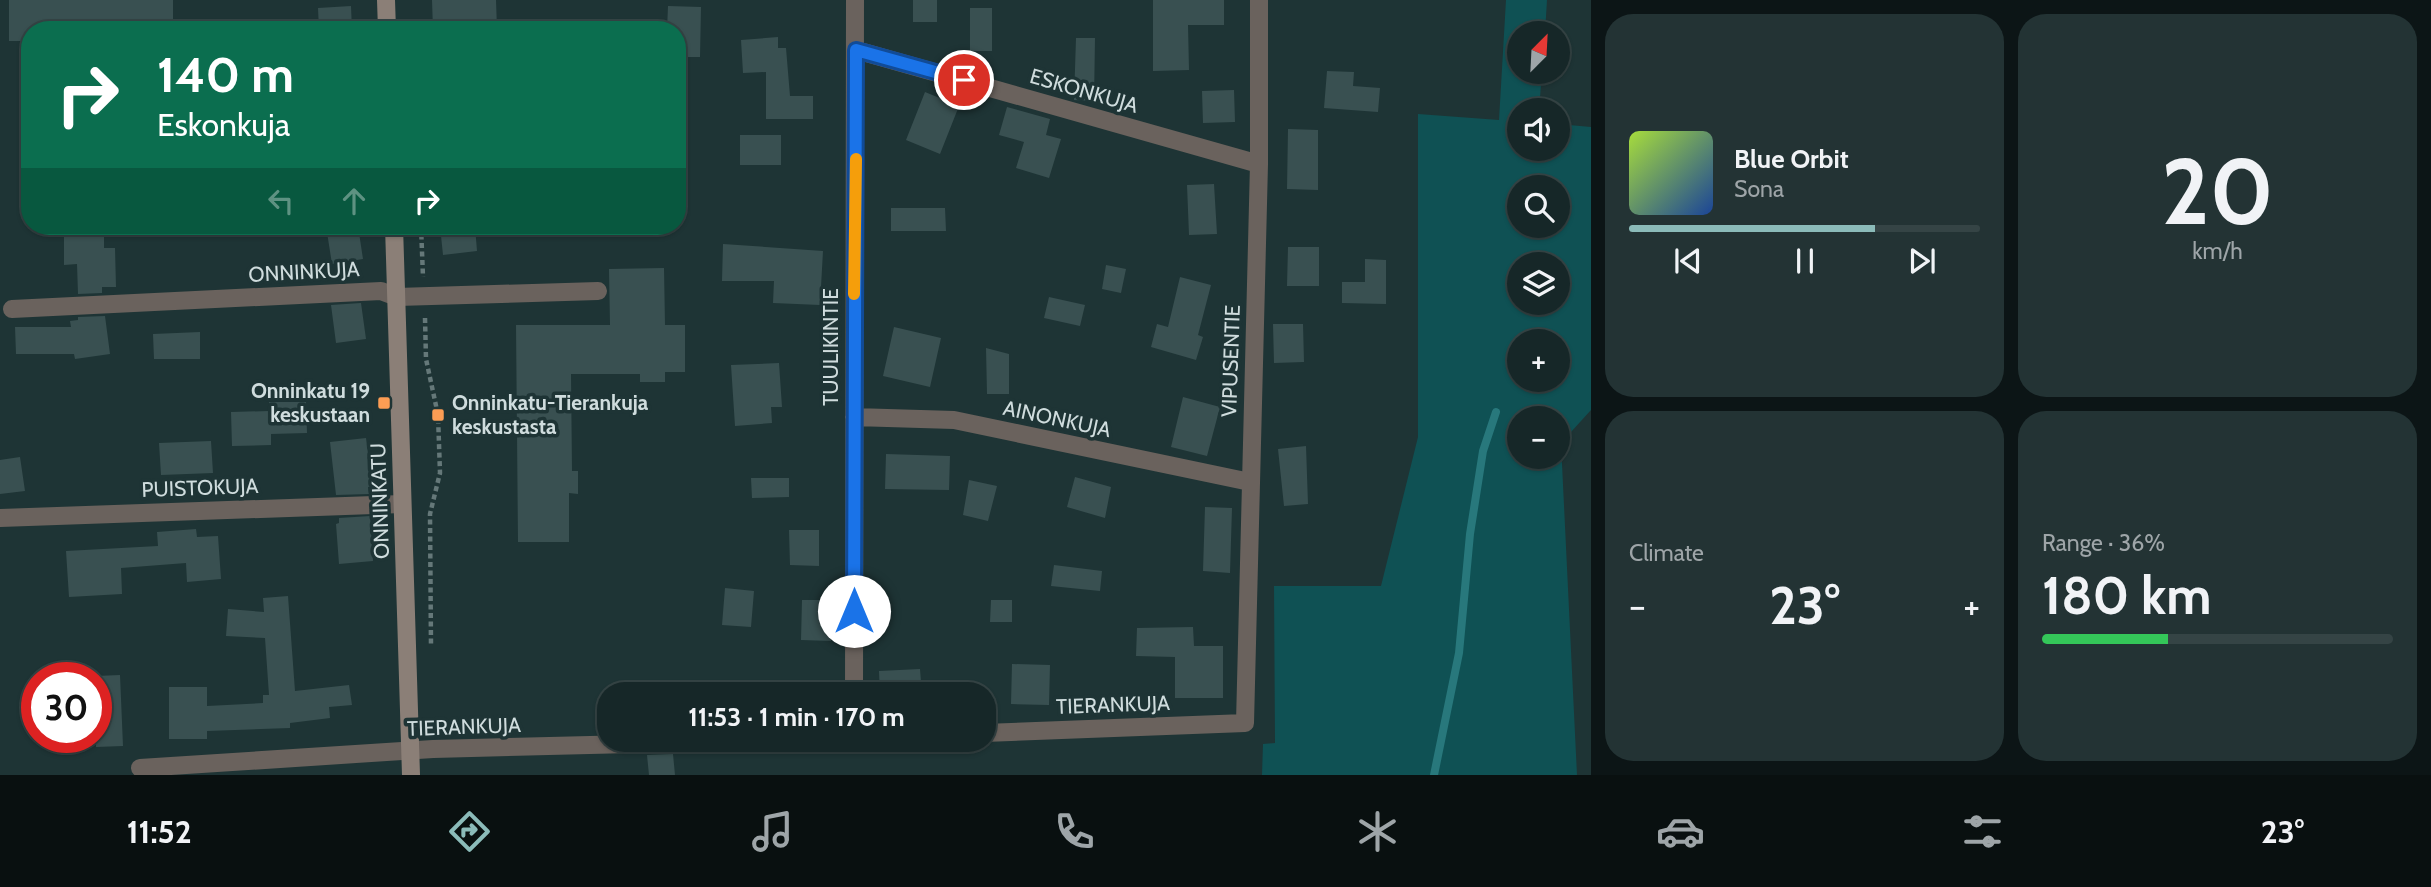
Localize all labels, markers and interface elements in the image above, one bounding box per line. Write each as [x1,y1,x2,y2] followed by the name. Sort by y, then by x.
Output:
[1507,21,1570,84] north arrow
[1507,21,1570,469] map controls
[157,45,294,104] text: 140 m
[42,49,133,140] icon: right
[934,50,994,110] pin
[945,61,983,99] icon: arrive
[1027,63,1141,118] street label: ESKONKUJA
[1507,98,1570,161] button: sound
[157,105,290,144] text: Eskonkuja
[2161,136,2274,247] text: 20
[1734,143,1849,175] text: Blue Orbit
[1507,175,1570,238] button: search
[1734,175,1784,203] text: Sona
[262,182,300,220] icon: left
[335,182,373,220] icon: ahead
[408,182,446,220] icon: right
[2192,237,2243,265] text: km/h
[1669,242,1707,280] icon: previous
[1786,242,1824,280] icon: pause
[1903,242,1941,280] icon: next
[1507,252,1570,315] button: layers
[248,256,360,287] street label: ONNINKUJA
[818,288,843,406] street label: TUULIKINTIE
[1216,304,1245,418] street label: VIPUSENTIE
[1507,329,1570,392] button: +
[251,378,370,427] place label: Onninkatu 19 keskustaan
[452,390,649,439] place label: Onninkatu-Tierankuja keskustasta
[376,395,392,411] marker: Onninkatu 19 keskustaan
[1001,395,1113,442] street label: AINONKUJA
[1507,406,1570,469] button: −
[430,407,446,423] marker: Onninkatu-Tierankuja keskustasta
[365,443,394,559] street label: ONNINKATU
[141,473,259,502] street label: PUISTOKUJA
[2042,529,2165,557] text: Range · 36%
[1629,539,1704,567] text: Climate
[2042,564,2211,627] text: 180 km
[817,574,891,648] position arrow
[1769,574,1840,637] text: 23°
[1629,582,1646,629] text: −
[1963,582,1980,629] text: +
[21,662,112,753] speed limit sign: 30
[1056,690,1170,719] street label: TIERANKUJA
[688,701,905,733] text: 11:53 · 1 min · 170 m
[407,712,521,741] street label: TIERANKUJA
[445,807,494,856] icon: directions
[748,807,797,856] icon: music
[1050,807,1099,856] icon: phone
[1353,807,1402,856] icon: climate
[1656,807,1705,856] icon: car
[1958,807,2007,856] icon: filters
[127,812,192,851] text: 11:52
[2261,812,2304,851] text: 23°

